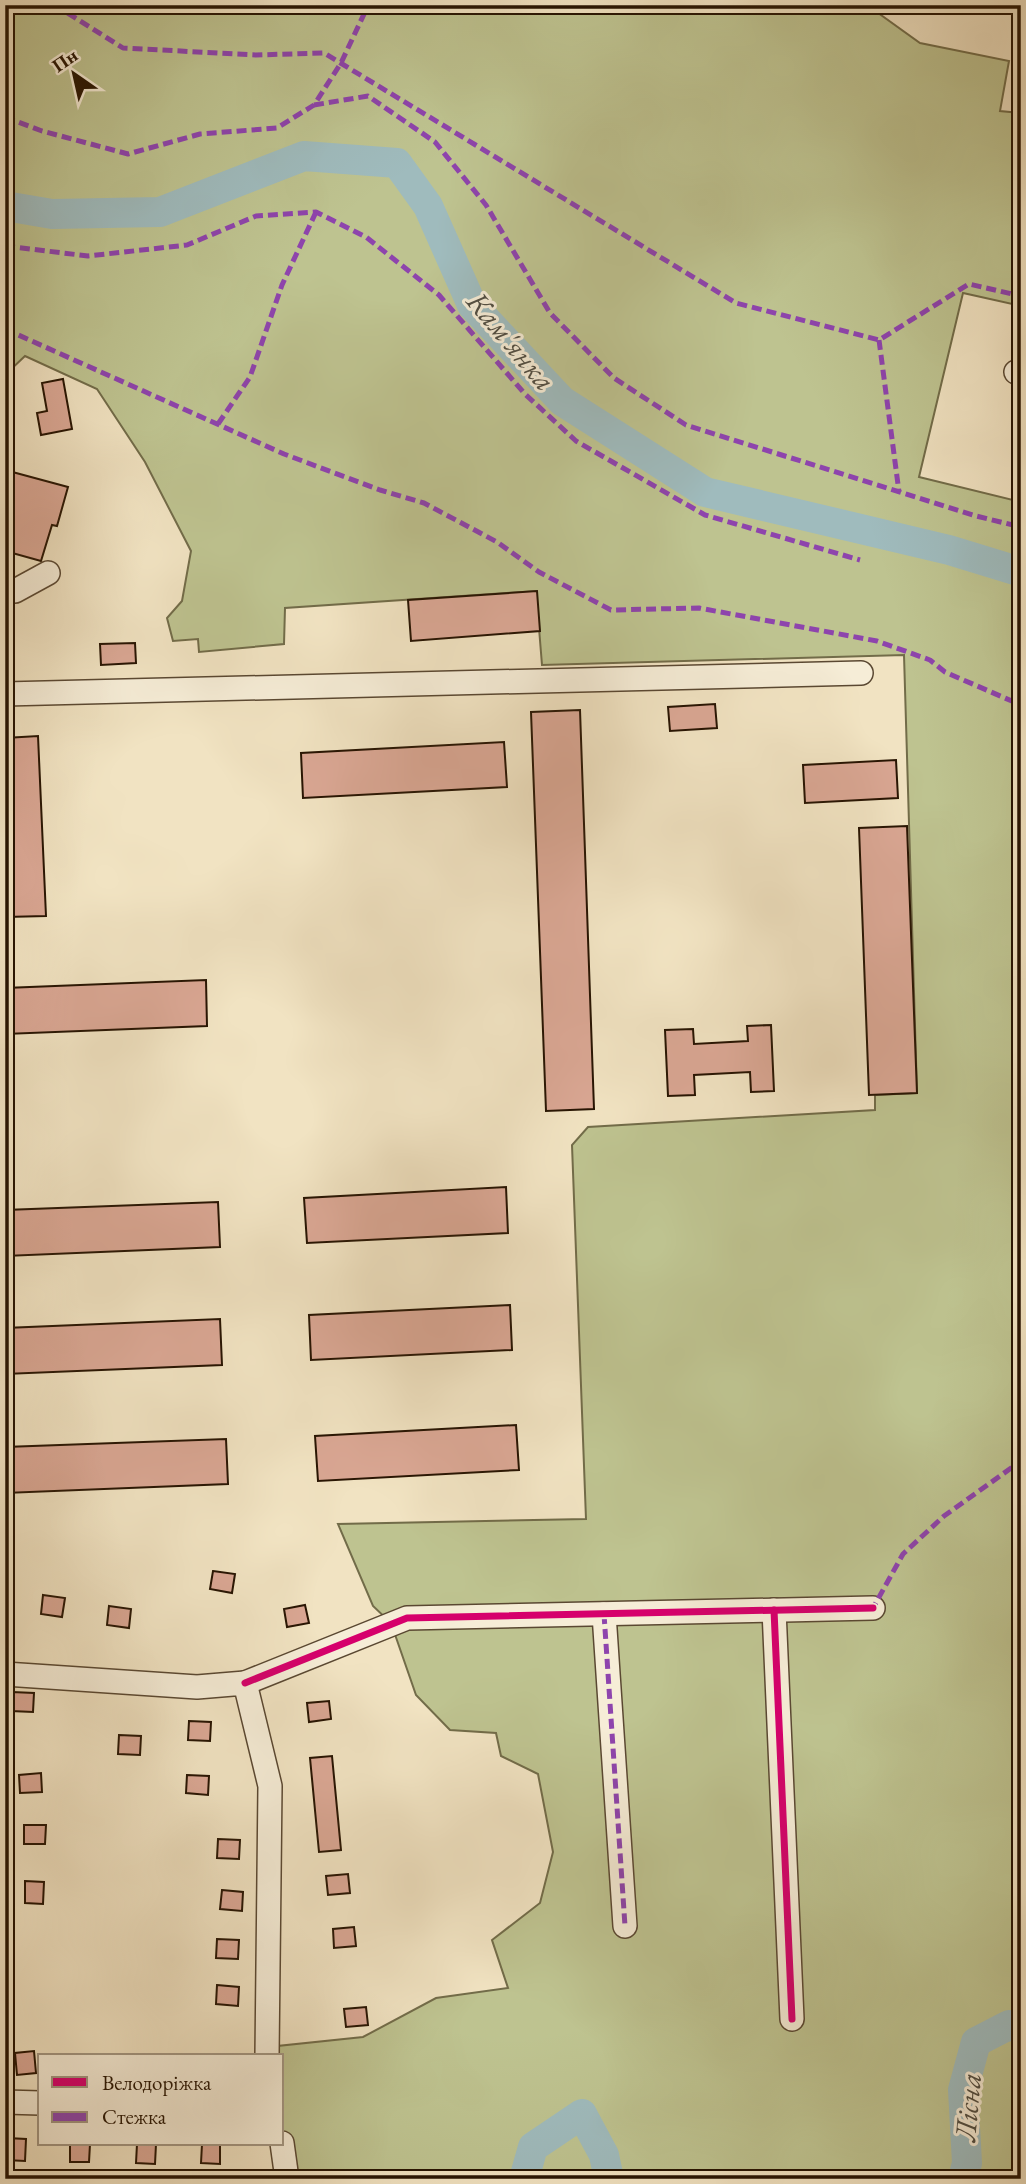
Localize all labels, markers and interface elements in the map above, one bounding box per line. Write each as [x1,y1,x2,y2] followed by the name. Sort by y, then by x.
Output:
[38,38,108,108] north arrow
[47,43,83,78] text: Пн
[458,282,564,399] water label: Кам'янка
[38,2054,284,2146] legend
[102,2069,212,2096] text: Велодоріжка
[945,2071,990,2145] water label: Лісна
[102,2103,167,2130] text: Стежка

